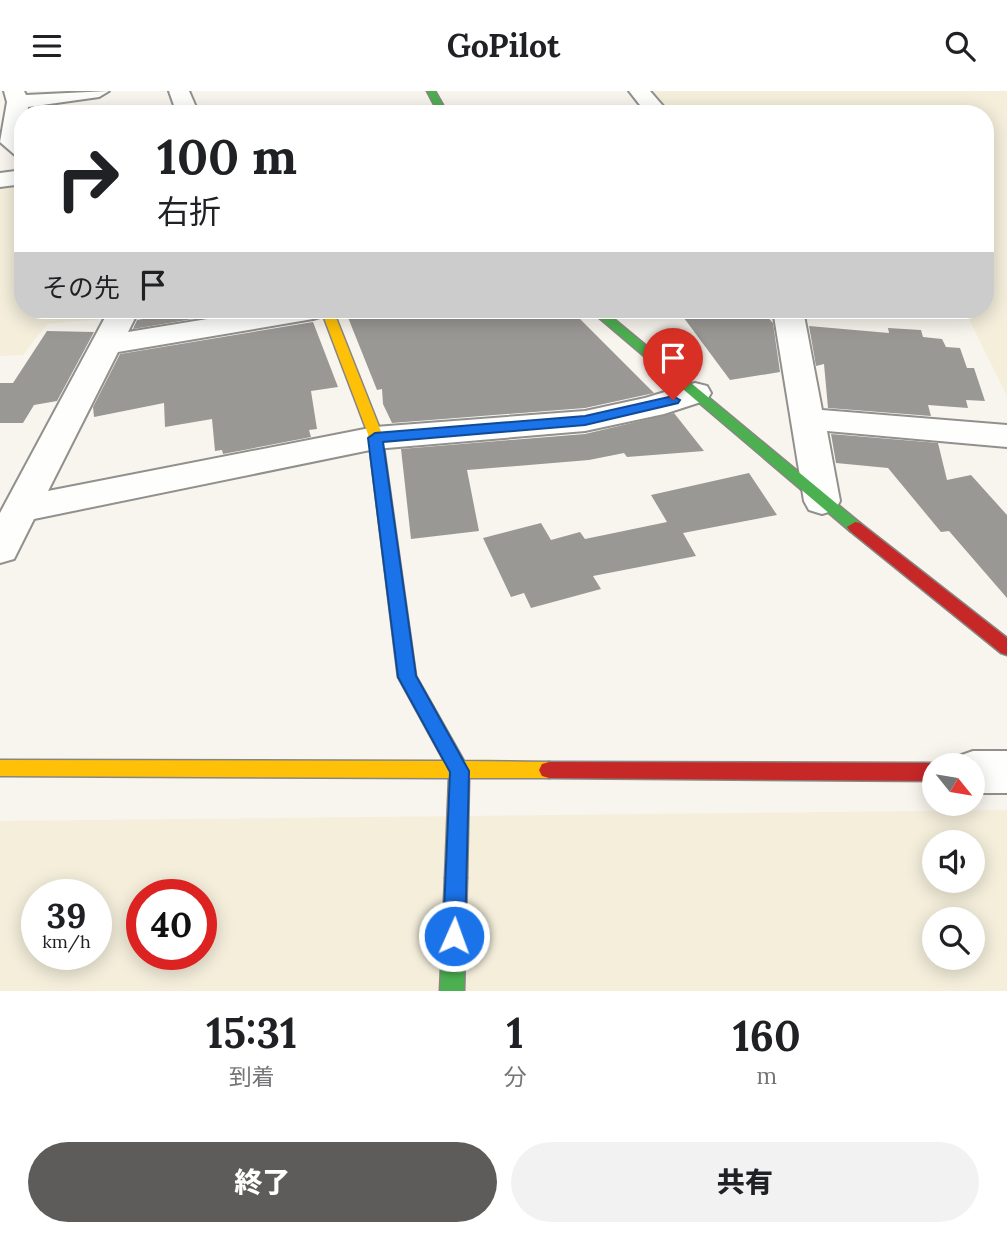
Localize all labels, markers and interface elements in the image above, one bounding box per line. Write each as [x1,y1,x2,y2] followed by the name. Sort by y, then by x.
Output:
[447,25,560,66] text: GoPilot
[28,27,66,65] icon: menu
[941,27,979,65] icon: search
[157,125,297,187] text: 100 m
[42,133,133,224] icon: right
[157,191,221,232] text: 右折
[134,266,172,304] icon: arrive
[42,271,120,304] text: その先
[643,328,703,400] pin
[654,339,692,377] icon: arrive
[922,753,985,815] north arrow
[922,753,985,970] map controls
[922,830,985,893] button: sound
[126,879,217,970] speed limit sign: 40
[47,893,86,938] text: 39
[417,899,491,973] position arrow
[922,907,985,970] button: search
[42,930,91,953] text: km/h
[206,1006,297,1060] text: 15:31
[506,1006,523,1060] text: 1
[733,1009,801,1063] text: 160
[756,1061,777,1090] text: m
[229,1062,275,1091] text: 到着
[503,1062,526,1091] text: 分
[28,1142,497,1222] button: 終了
[511,1142,979,1222] button: 共有

